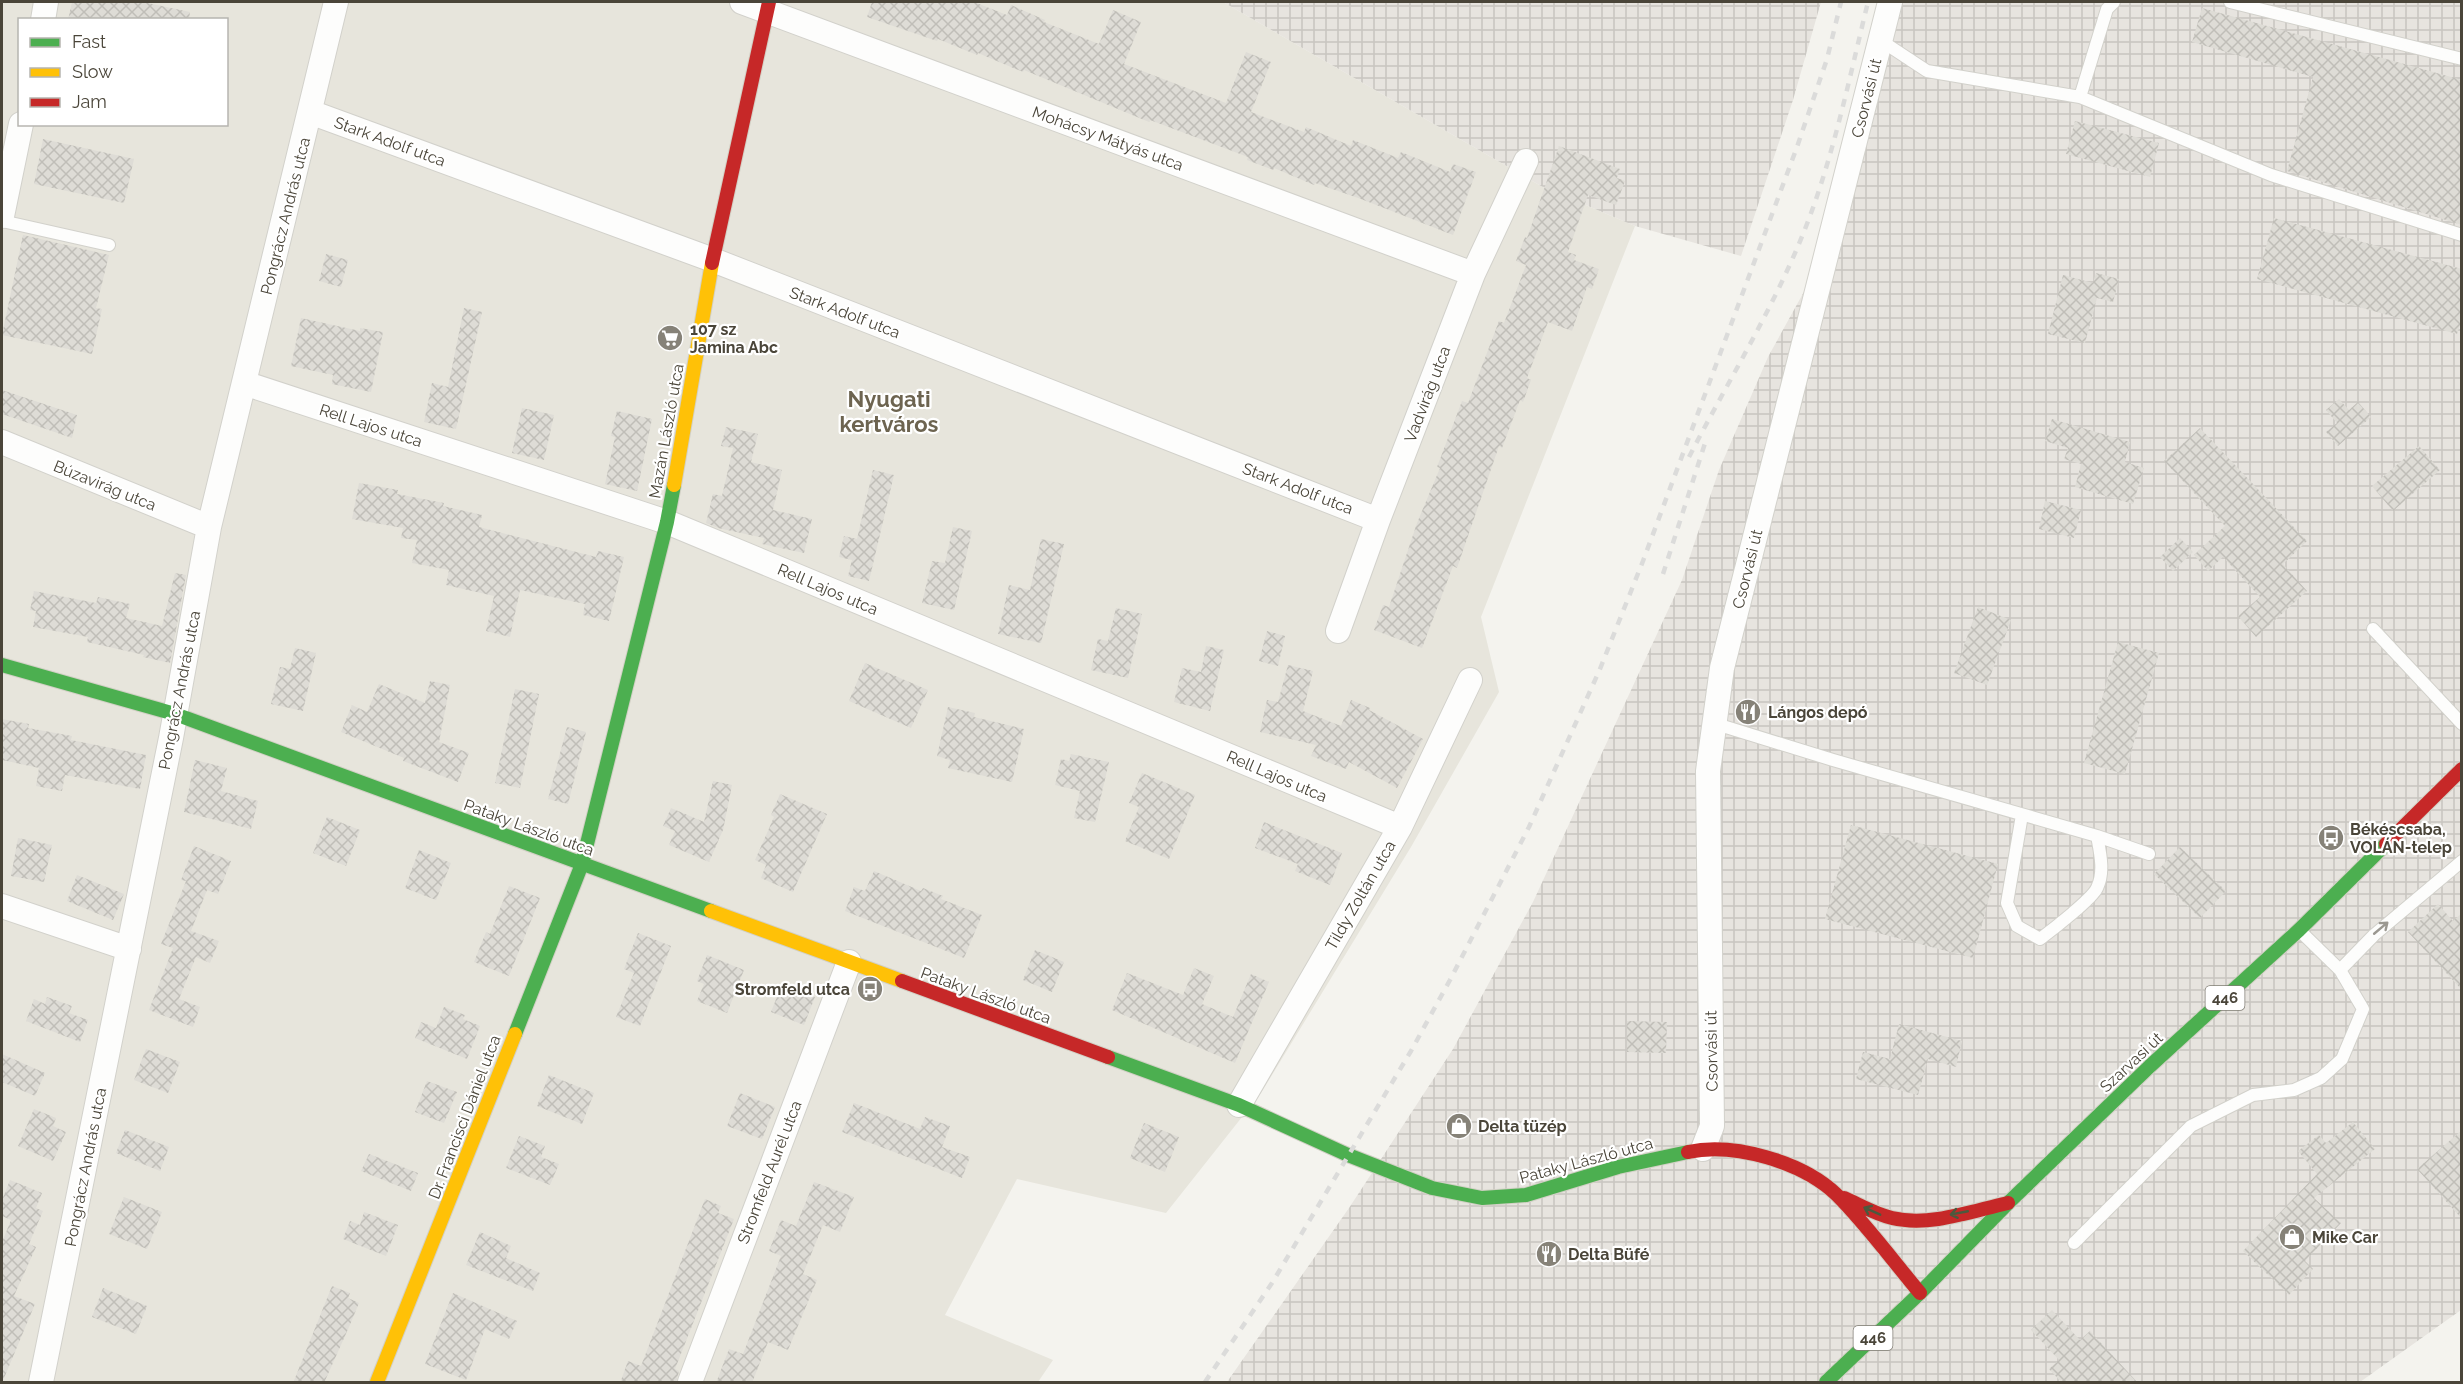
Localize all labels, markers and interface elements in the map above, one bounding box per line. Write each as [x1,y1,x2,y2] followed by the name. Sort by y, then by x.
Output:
[18,18,228,126] legend
[72,31,106,52] text: Fast
[1847,56,1886,140] street label: Csorvási út
[72,61,113,82] text: Slow
[72,91,107,112] text: Jam
[1030,102,1186,175] street label: Mohácsy Mátyás utca
[332,113,448,170] street label: Stark Adolf utca
[257,135,314,297] street label: Pongrácz András utca
[787,283,903,342] street label: Stark Adolf utca
[690,320,778,357] place label: 107 sz Jamina Abc
[655,323,685,353] supermarket icon: 107 sz Jamina Abc
[1400,344,1454,445] street label: Vadvirág utca
[645,362,688,500] street label: Mazán László utca
[840,386,939,437] district label: Nyugati kertváros
[317,400,425,451] street label: Rell Lajos utca
[51,456,159,515] street label: Búzavirág utca
[1240,459,1356,518] street label: Stark Adolf utca
[1728,527,1767,611] street label: Csorvási út
[775,560,881,619] street label: Rell Lajos utca
[155,609,204,771] street label: Pongrácz András utca
[1733,697,1763,727] restaurant icon: Lángos depó
[1768,703,1868,722] place label: Lángos depó
[1224,747,1330,806] street label: Rell Lajos utca
[461,795,597,860] street label: Pataky László utca
[2350,820,2452,857] place label: Békéscsaba, VOLÁN-telep
[2316,823,2346,853] bus stop icon: Békéscsaba, VOLÁN-telep
[1321,837,1399,953] street label: Tildy Zoltán utca
[2373,922,2389,936] one-way arrow
[918,963,1054,1028] street label: Pataky László utca
[855,974,885,1004] bus stop icon: Stromfeld utca
[735,980,850,999] place label: Stromfeld utca
[2206,986,2244,1010] road number: 446
[1701,1010,1722,1092] street label: Csorvási út
[2096,1028,2167,1096] street label: Szarvasi út
[424,1033,504,1202] street label: Dr. Francisci Dániel utca
[61,1086,110,1248] street label: Pongrácz András utca
[733,1098,806,1246] street label: Stromfeld Aurél utca
[1444,1111,1474,1141] shop icon: Delta tüzép
[1478,1117,1567,1136] place label: Delta tüzép
[1517,1134,1655,1187] street label: Pataky László utca
[1864,1205,1882,1216] one-way arrow
[1950,1208,1969,1219] one-way arrow
[2277,1222,2307,1252] shop icon: Mike Car
[2312,1228,2378,1247] place label: Mike Car
[1534,1239,1564,1269] restaurant icon: Delta Büfé
[1568,1245,1650,1264] place label: Delta Büfé
[1854,1326,1892,1350] road number: 446

